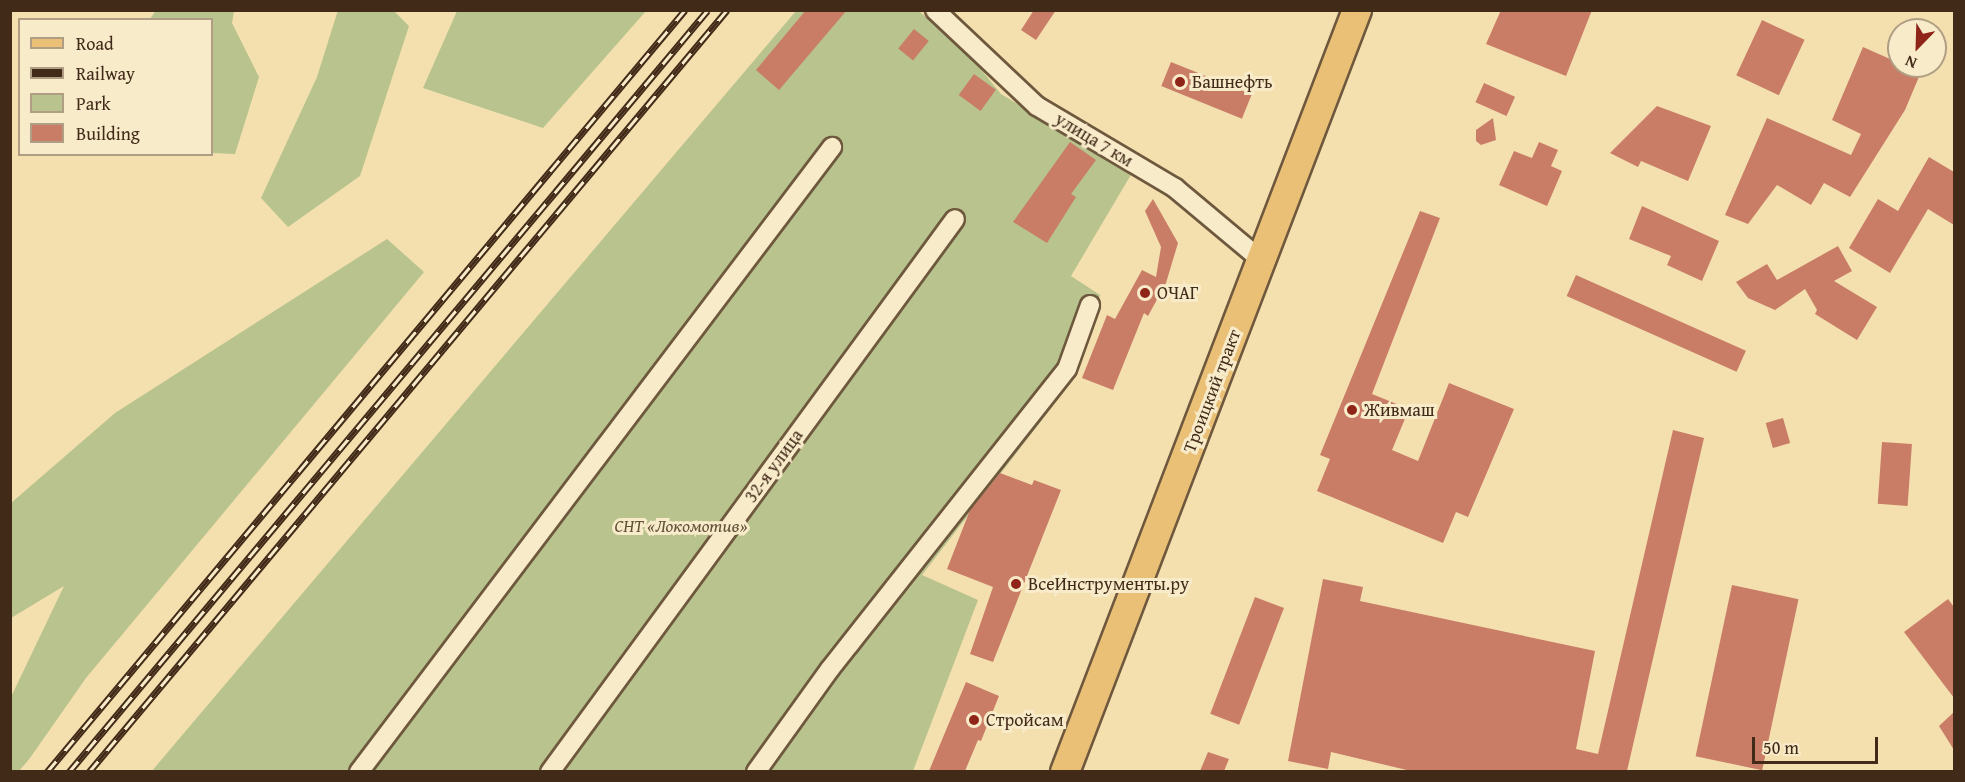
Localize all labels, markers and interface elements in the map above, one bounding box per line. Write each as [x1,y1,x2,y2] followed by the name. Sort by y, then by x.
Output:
[18,18,213,156] legend
[1887,18,1947,78] north arrow
[76,30,114,57] text: Road
[1901,50,1920,76] text: N
[76,60,135,87] text: Railway
[1192,71,1273,93] place label: Башнефть
[1173,75,1187,89] marker: Башнефть
[76,90,111,117] text: Park
[1051,108,1137,172] street label: улица 7 км
[76,120,140,147] text: Building
[1157,282,1199,304] place label: ОЧАГ
[1138,286,1152,300] marker: ОЧАГ
[1179,327,1245,455] street label: Троицкий тракт
[1364,399,1435,421] place label: Живмаш
[1345,403,1359,417] marker: Живмаш
[740,425,808,507] street label: 32-я улица
[614,515,748,537] park label: СНТ «Локомотив»
[1028,573,1189,595] place label: ВсеИнструменты.ру
[1009,577,1023,591] marker: ВсеИнструменты.ру
[986,709,1063,731] place label: Стройсам
[967,713,981,727] marker: Стройсам
[1755,725,1881,763] scale bar
[1763,734,1799,761] text: 50 m

